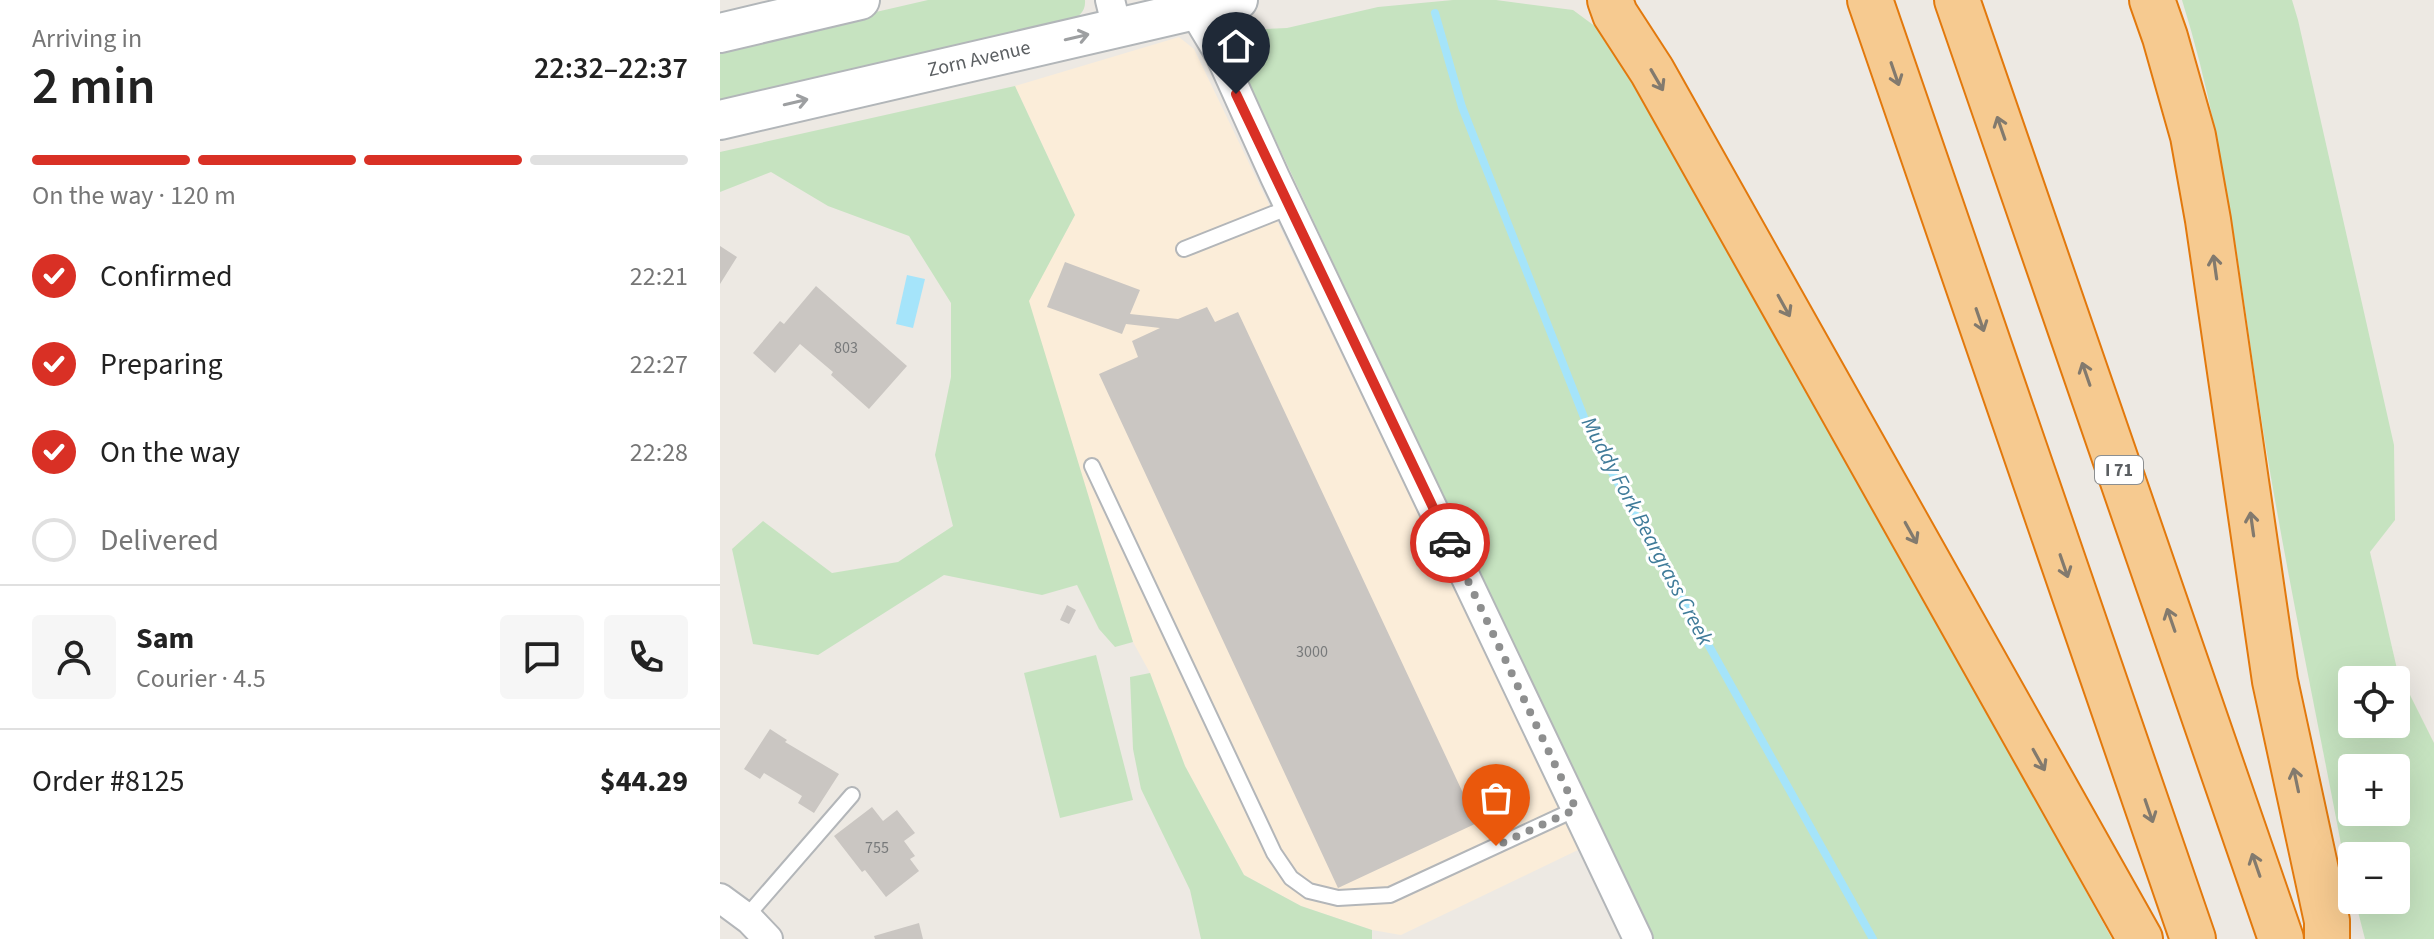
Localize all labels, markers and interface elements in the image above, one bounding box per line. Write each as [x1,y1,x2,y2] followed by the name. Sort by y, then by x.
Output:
[1202,12,1270,94] pin
[32,20,142,57] text: Arriving in
[1214,24,1258,68] icon: home
[1063,29,1089,44] one-way arrow
[925,34,1033,84] street label: Zorn Avenue
[534,47,688,90] text: 22:32–22:37
[32,50,156,124] text: 2 min
[1889,61,1904,86] one-way arrow
[1649,68,1665,91] one-way arrow
[783,93,808,108] one-way arrow
[1993,116,2008,141] one-way arrow
[32,177,236,214] text: On the way · 120 m
[32,254,76,298] icon: check
[100,255,233,298] text: Confirmed
[2207,255,2222,280] one-way arrow
[630,258,688,295] text: 22:21
[1777,294,1792,318] one-way arrow
[1974,307,1988,331] one-way arrow
[834,337,858,359] house number: 803
[32,342,76,386] icon: check
[100,343,223,386] text: Preparing
[630,346,688,383] text: 22:27
[2078,362,2093,387] one-way arrow
[1573,411,1721,651] water label: Muddy Fork Beargrass Creek
[32,430,76,474] icon: check
[100,431,240,474] text: On the way
[630,434,688,471] text: 22:28
[2095,456,2143,484] road number: I 71
[1410,503,1490,583] courier
[2244,512,2259,537] one-way arrow
[100,519,219,562] text: Delivered
[1428,521,1472,565] icon: car
[1903,521,1919,544] one-way arrow
[2058,553,2073,578] one-way arrow
[2163,608,2177,632] one-way arrow
[32,615,116,699] button: person
[500,615,584,699] button: chat
[604,615,688,699] button: phone
[136,617,194,660] text: Sam
[1296,641,1328,663] house number: 3000
[136,660,266,697] text: Courier · 4.5
[2338,666,2410,914] map controls
[2338,666,2410,738] button: locate
[2031,748,2047,771] one-way arrow
[2338,754,2410,826] button: +
[32,760,185,803] text: Order #8125
[600,760,688,803] text: $44.29
[1462,764,1530,846] pin
[2288,768,2303,794] one-way arrow
[1474,776,1518,820] icon: bag
[2142,799,2157,824] one-way arrow
[865,837,889,859] house number: 755
[2338,842,2410,914] button: −
[2248,854,2262,878] one-way arrow

